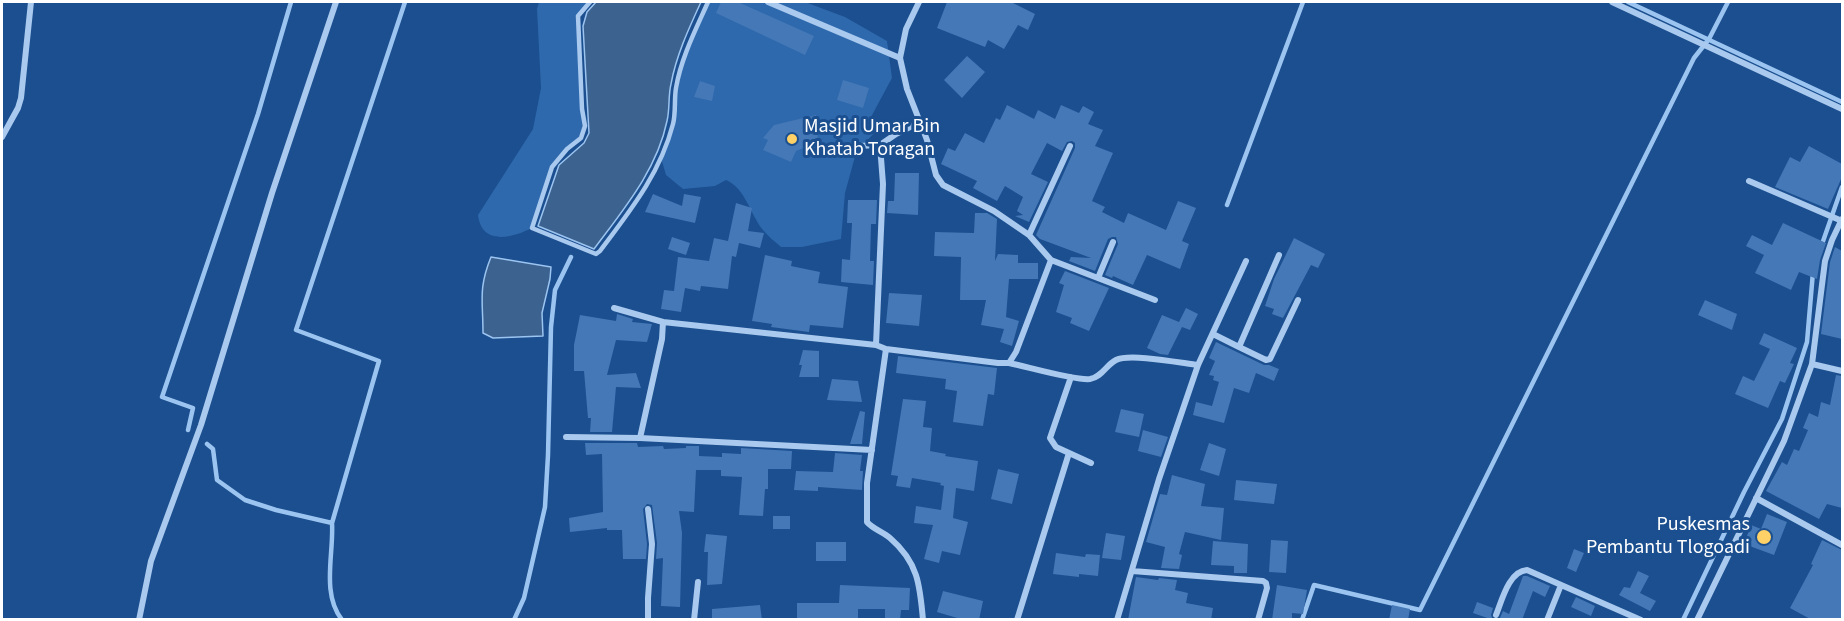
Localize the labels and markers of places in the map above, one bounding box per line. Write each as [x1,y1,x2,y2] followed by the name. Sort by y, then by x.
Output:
[804,116,940,163] place label: Masjid Umar Bin Khatab Toragan
[785,132,799,146] marker: Masjid Umar Bin Khatab Toragan
[1586,514,1750,561] place label: Puskesmas Pembantu Tlogoadi
[1755,528,1773,546] marker: Puskesmas Pembantu Tlogoadi

